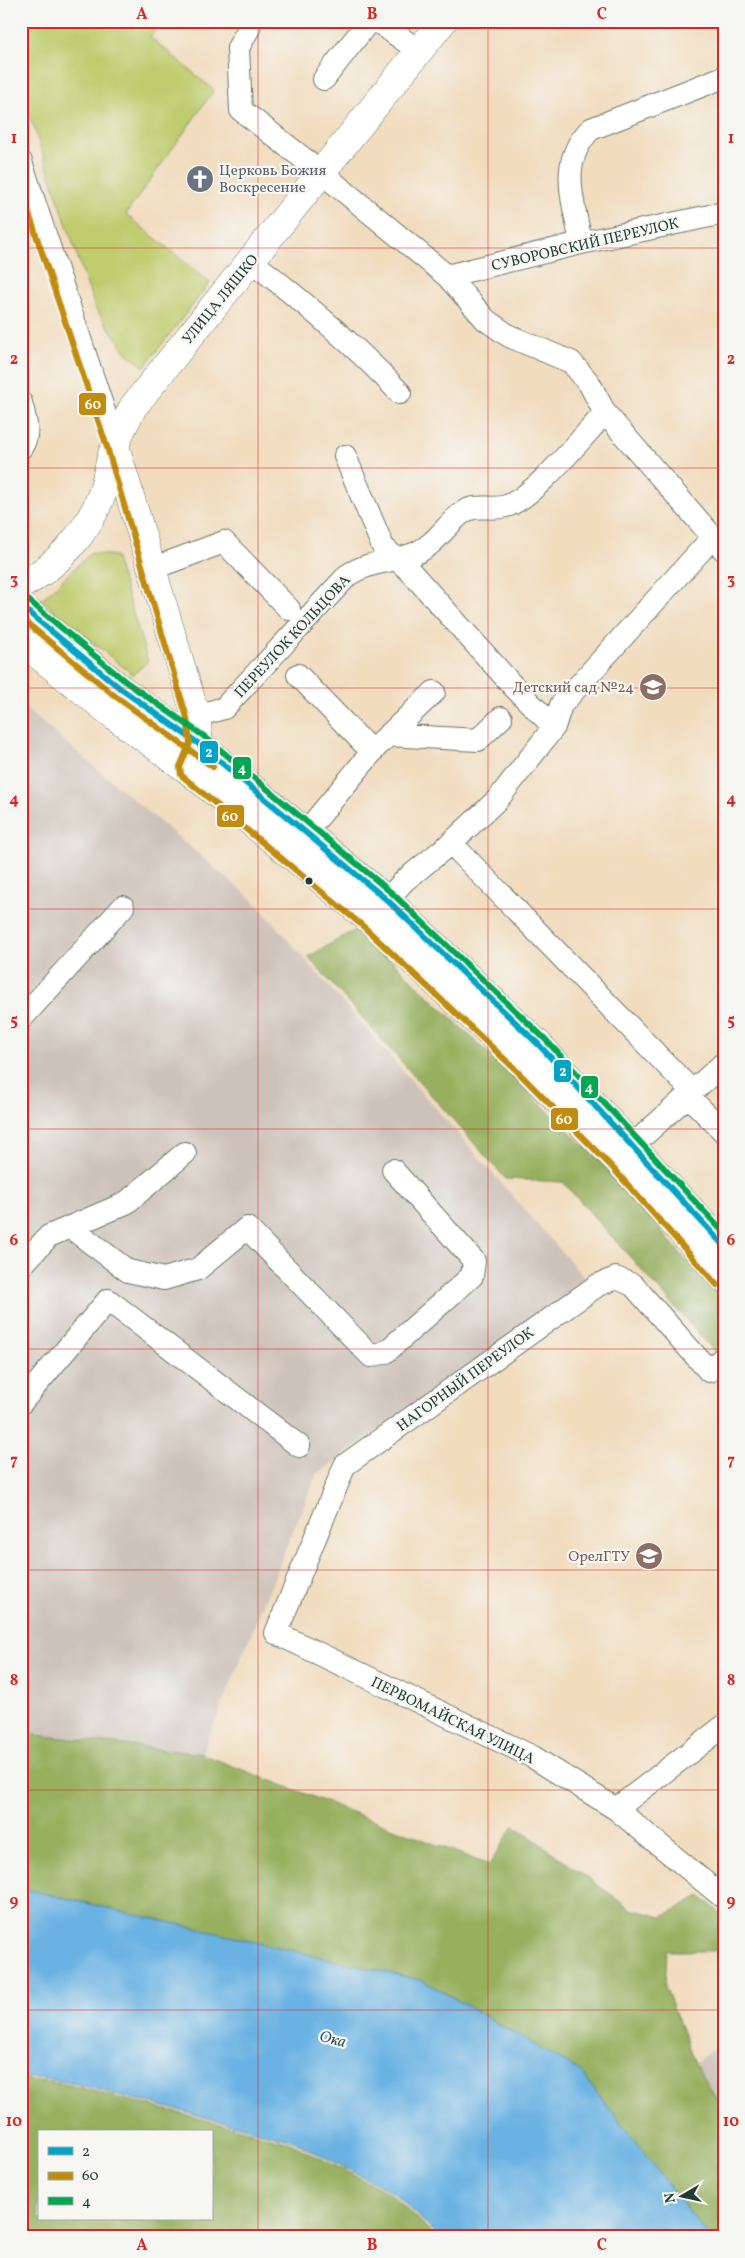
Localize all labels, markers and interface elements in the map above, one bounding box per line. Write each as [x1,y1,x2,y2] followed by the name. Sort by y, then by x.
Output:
[136,4,148,26] text: A
[367,4,378,26] text: B
[597,4,607,26] text: C
[11,128,17,150] text: 1
[728,128,734,150] text: 1
[219,161,326,199] place label: Церковь Божия Воскресение
[185,164,215,194] church icon: Церковь Божия Воскресение
[490,214,681,277] street label: СУВОРОВСКИЙ ПЕРЕУЛОК
[178,250,264,350] street label: УЛИЦА ЛЯШКО
[10,349,18,371] text: 2
[727,349,735,371] text: 2
[78,392,107,416] line badge: 60
[85,396,102,415] text: 60
[10,569,18,591] text: 3
[727,569,735,591] text: 3
[230,570,356,703] street label: ПЕРЕУЛОК КОЛЬЦОВА
[638,672,668,702] school or university icon: Детский сад №24
[513,678,634,699] place label: Детский сад №24
[199,740,219,764] line badge: 2
[205,744,213,763] text: 2
[232,756,252,780] line badge: 4
[238,760,247,779] text: 4
[9,789,19,811] text: 4
[726,789,736,811] text: 4
[216,804,245,828] line badge: 60
[222,808,239,827] text: 60
[304,876,314,886] unlabelled marker
[10,1010,18,1032] text: 5
[727,1010,735,1032] text: 5
[553,1059,572,1083] line badge: 2
[559,1063,567,1082] text: 2
[580,1075,599,1099] line badge: 4
[585,1079,594,1098] text: 4
[550,1107,579,1131] line badge: 60
[556,1111,573,1130] text: 60
[10,1230,19,1252] text: 6
[727,1230,736,1252] text: 6
[393,1323,539,1437] street label: НАГОРНЫЙ ПЕРЕУЛОК
[10,1450,18,1472] text: 7
[727,1450,735,1472] text: 7
[634,1541,664,1571] school or university icon: ОрелГТУ
[568,1547,630,1568] place label: ОрелГТУ
[10,1670,18,1692] text: 8
[727,1670,735,1692] text: 8
[367,1672,538,1770] street label: ПЕРВОМАЙСКАЯ УЛИЦА
[10,1891,19,1913] text: 9
[727,1891,736,1913] text: 9
[317,2026,349,2054] water label: Ока
[6,2111,22,2133] text: 10
[723,2111,739,2133] text: 10
[38,2130,212,2220] legend
[82,2142,90,2163] text: 2
[82,2166,99,2187] text: 60
[658,2170,708,2220] north arrow
[660,2191,681,2204] text: N
[82,2192,91,2213] text: 4
[136,2235,148,2257] text: A
[367,2235,378,2257] text: B
[597,2235,607,2257] text: C

